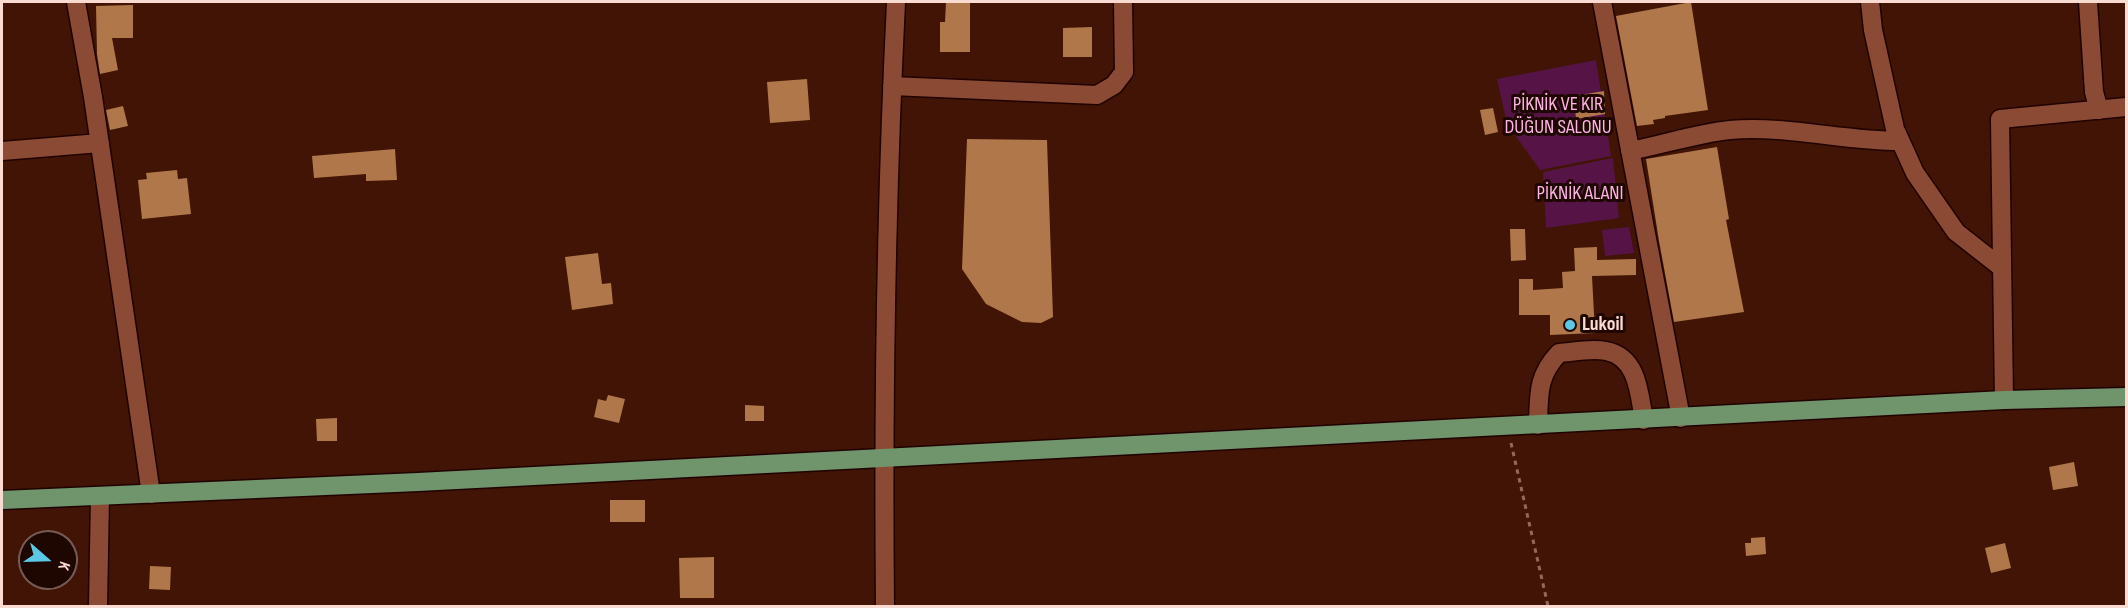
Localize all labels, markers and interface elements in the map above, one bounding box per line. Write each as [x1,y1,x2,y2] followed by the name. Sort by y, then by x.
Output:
[1504,93,1612,140] park label: PİKNİK VE KIR DÜĞUN SALONU
[1537,182,1623,206] park label: PİKNİK ALANI
[1582,313,1624,337] place label: Lukoil
[1563,318,1577,332] marker: Lukoil
[18,530,78,590] north arrow
[53,559,74,573] text: K

